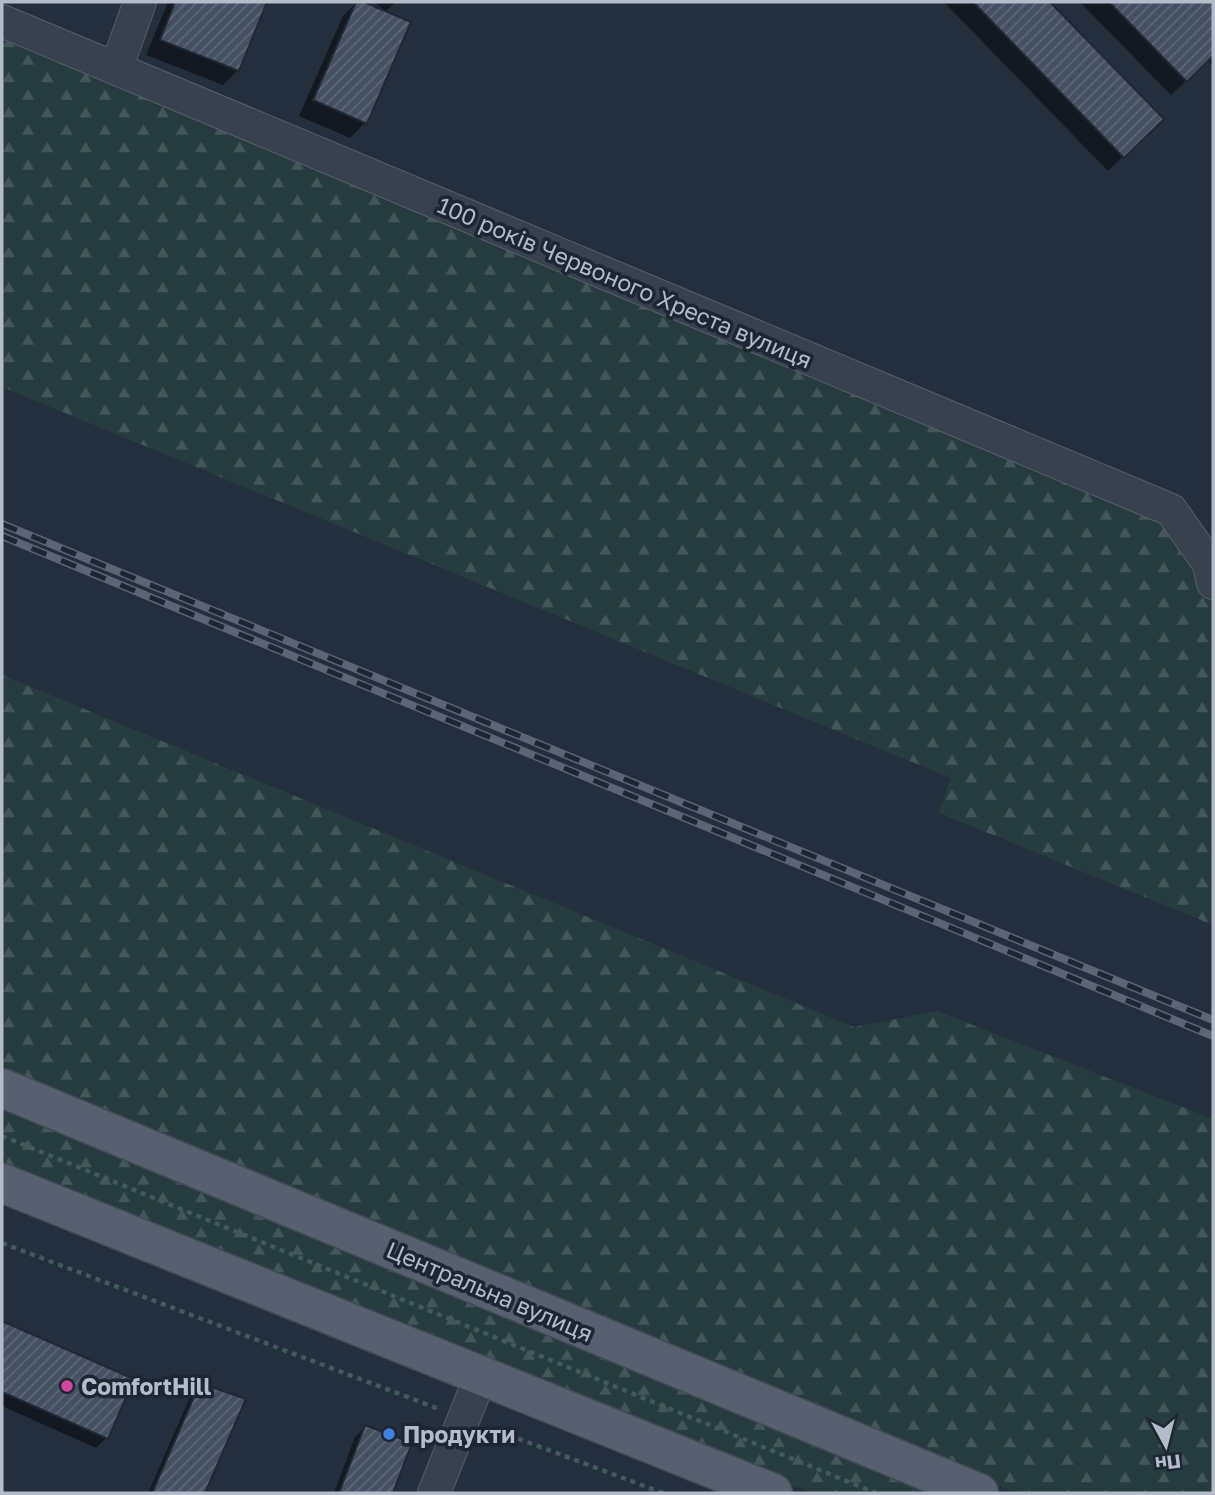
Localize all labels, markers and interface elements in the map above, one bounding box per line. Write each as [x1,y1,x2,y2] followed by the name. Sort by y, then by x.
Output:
[434,190,816,374] street label: 100 років Червоного Хреста вулиця
[383,1235,597,1347] street label: Центральна вулиця
[81,1372,211,1400] place label: ComfortHill
[59,1378,75,1394] marker: ComfortHill
[1131,1411,1201,1481] north arrow
[403,1420,515,1448] place label: Продукти
[381,1426,397,1442] marker: Продукти
[1154,1450,1182,1476] text: Пн

